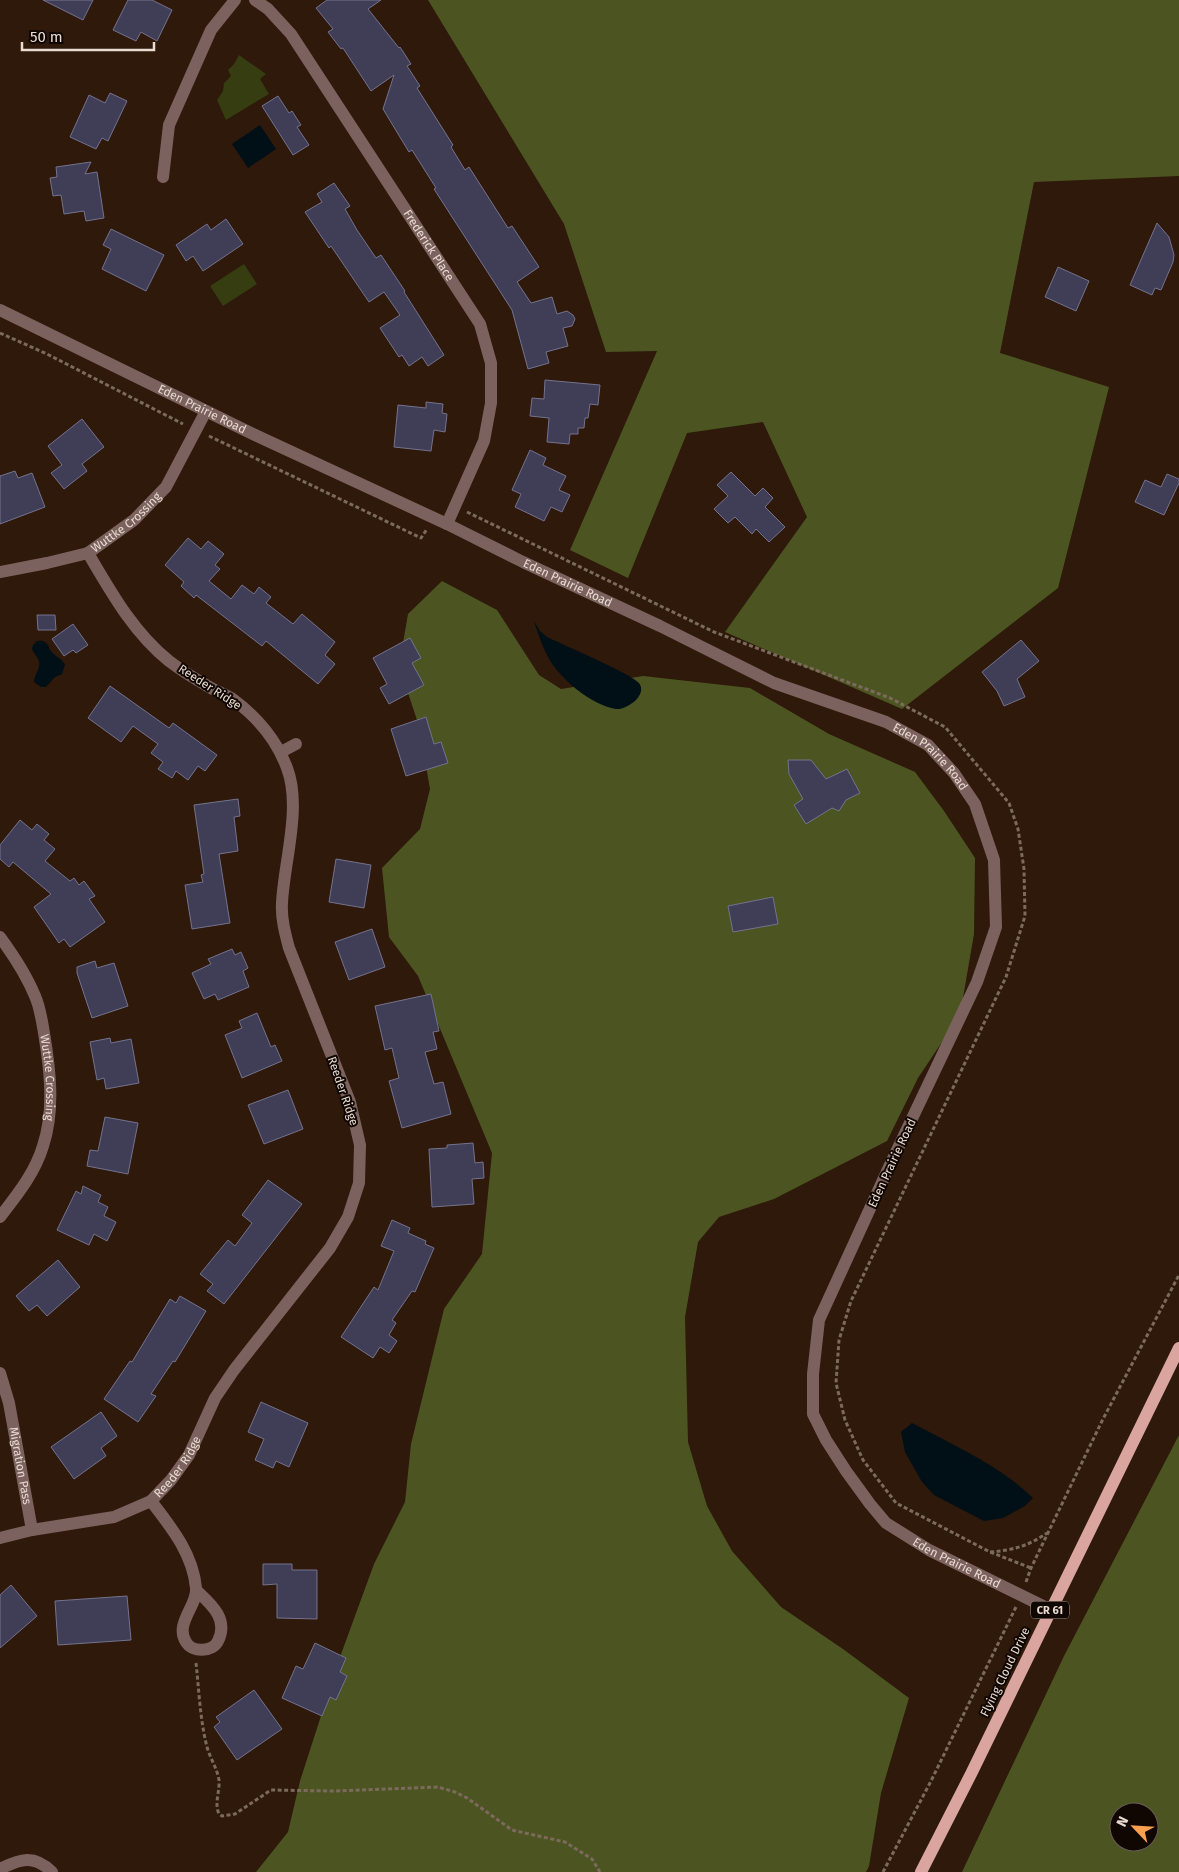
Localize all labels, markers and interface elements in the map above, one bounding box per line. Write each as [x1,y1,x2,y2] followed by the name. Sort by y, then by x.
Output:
[22,20,155,52] scale bar
[30,28,63,46] text: 50 m
[400,207,457,284] street label: Frederick Place
[156,382,248,437] street label: Eden Prairie Road
[88,489,164,555] street label: Wuttke Crossing
[521,556,614,610] street label: Eden Prairie Road
[176,661,244,713] street label: Reeder Ridge
[890,720,971,793] street label: Eden Prairie Road
[37,1033,57,1123] street label: Wuttke Crossing
[325,1055,361,1127] street label: Reeder Ridge
[865,1116,919,1210] street label: Eden Prairie Road
[6,1426,34,1506] street label: Migration Pass
[151,1434,204,1500] street label: Reeder Ridge
[910,1535,1003,1591] street label: Eden Prairie Road
[1031,1602,1069,1618] road number: CR 61
[977,1625,1033,1719] street label: Flying Cloud Drive
[1109,1802,1159,1852] north arrow
[1113,1814,1132,1830] text: N

